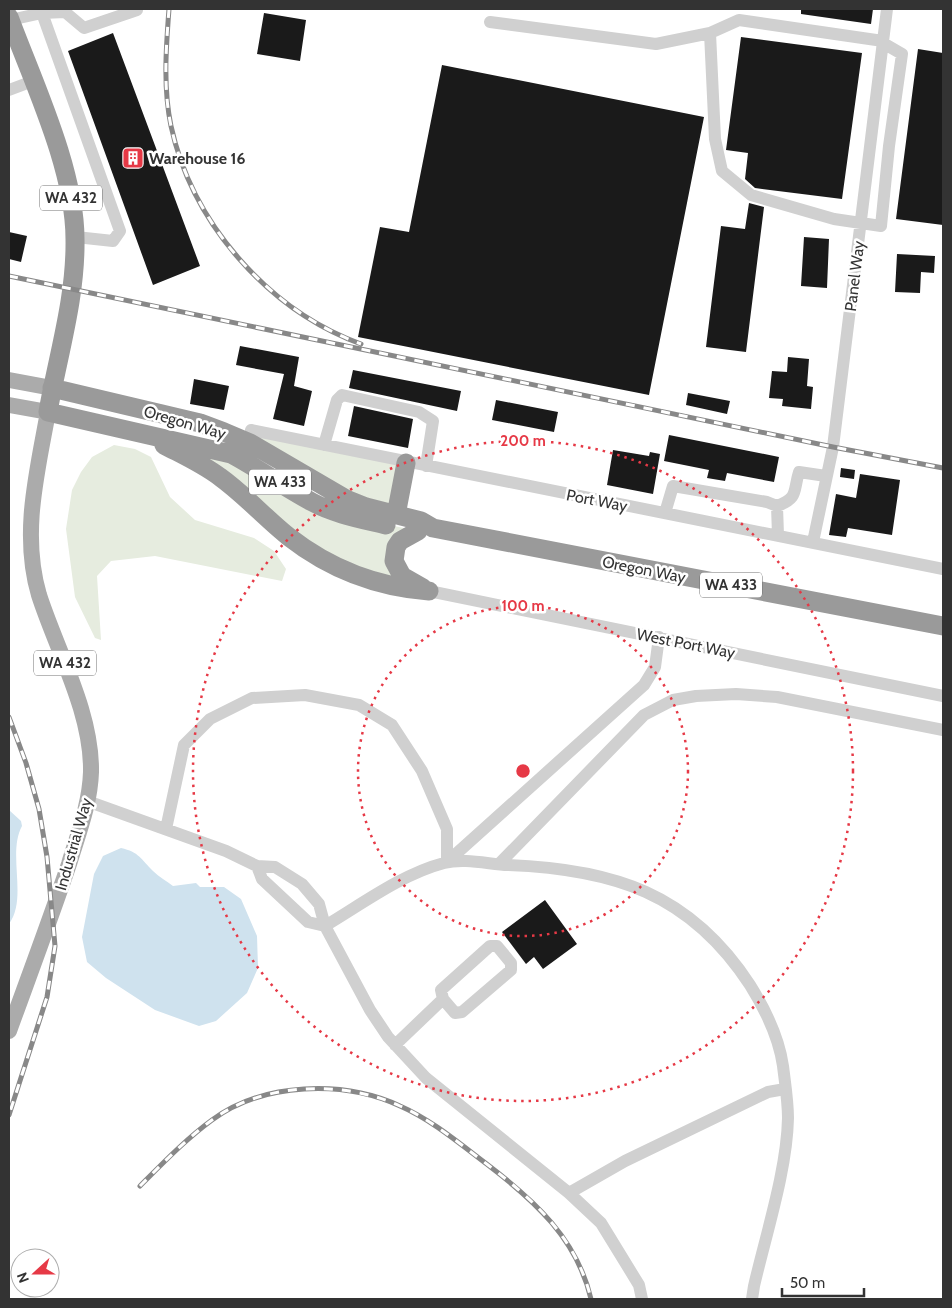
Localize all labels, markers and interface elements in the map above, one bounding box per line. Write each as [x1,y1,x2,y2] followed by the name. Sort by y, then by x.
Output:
[121,146,145,170] building icon: Warehouse 16
[149,149,245,168] place label: Warehouse 16
[40,186,102,210] road number: WA 432
[841,240,868,312] street label: Panel Way
[142,402,228,443] street label: Oregon Way
[500,432,546,450] text: 200 m
[249,470,311,494] road number: WA 433
[565,485,629,516] street label: Port Way
[601,552,687,587] street label: Oregon Way
[700,572,762,598] road number: WA 433
[501,597,545,615] text: 100 m
[635,625,737,662] street label: West Port Way
[34,650,96,676] road number: WA 432
[514,762,532,780] centre of rings
[51,796,96,893] street label: Industrial Way
[10,1248,60,1298] north arrow
[782,1266,864,1298] scale bar
[13,1270,33,1286] text: N
[790,1274,825,1292] text: 50 m

